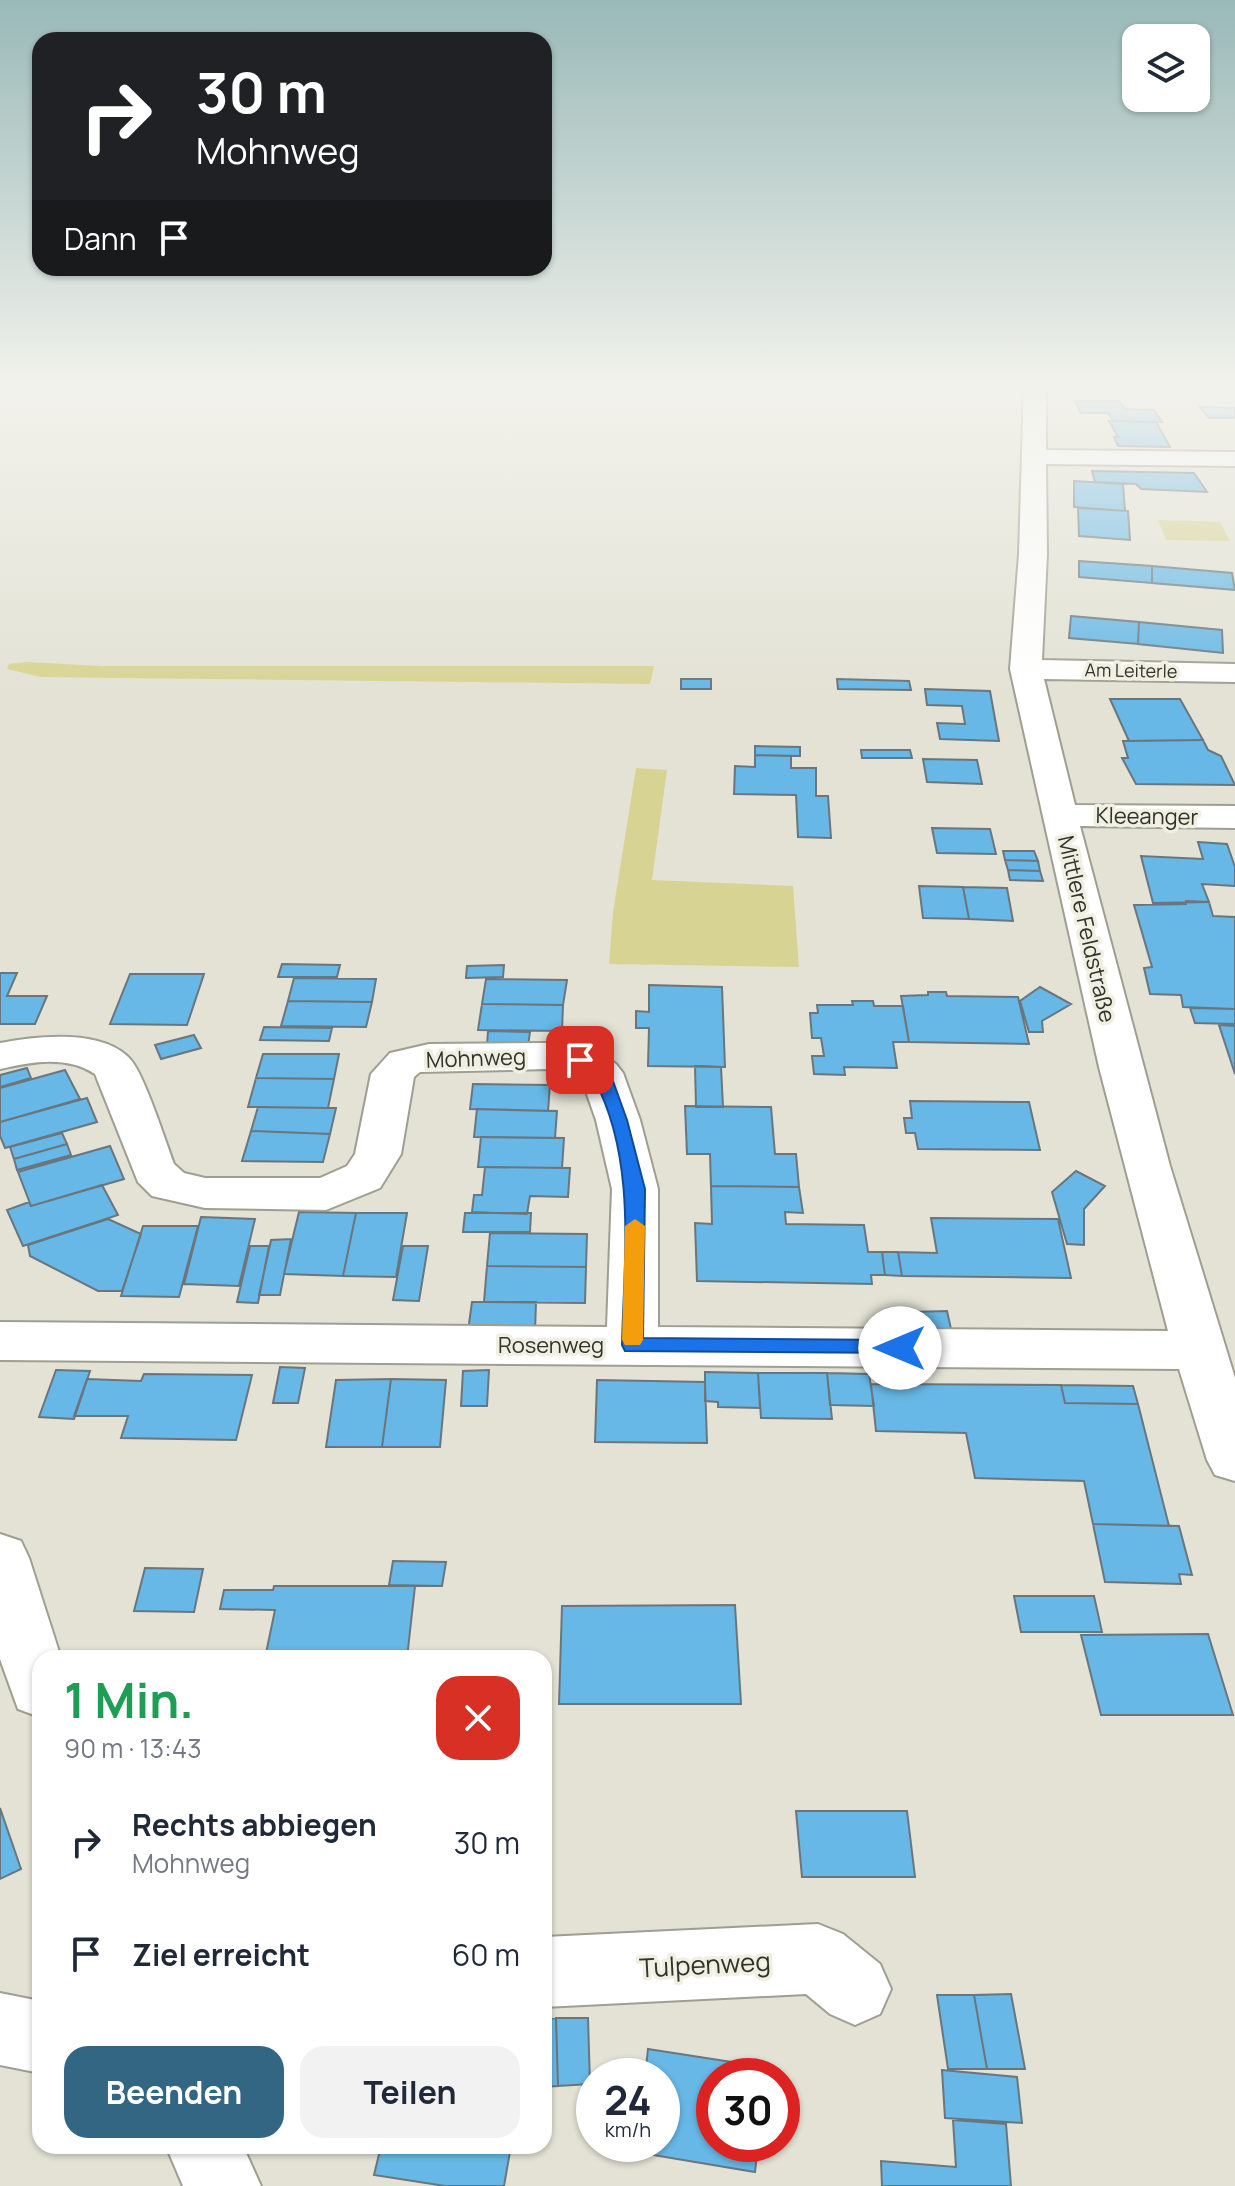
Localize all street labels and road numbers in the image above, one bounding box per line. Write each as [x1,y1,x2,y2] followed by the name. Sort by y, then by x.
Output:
[1084,657,1178,683] street label: Am Leiterle
[1095,800,1199,832] street label: Kleeanger
[1051,833,1123,1025] street label: Mittlere Feldstraße
[426,1041,526,1075] street label: Mohnweg
[498,1330,604,1360] street label: Rosenweg
[638,1943,772,1985] street label: Tulpenweg

